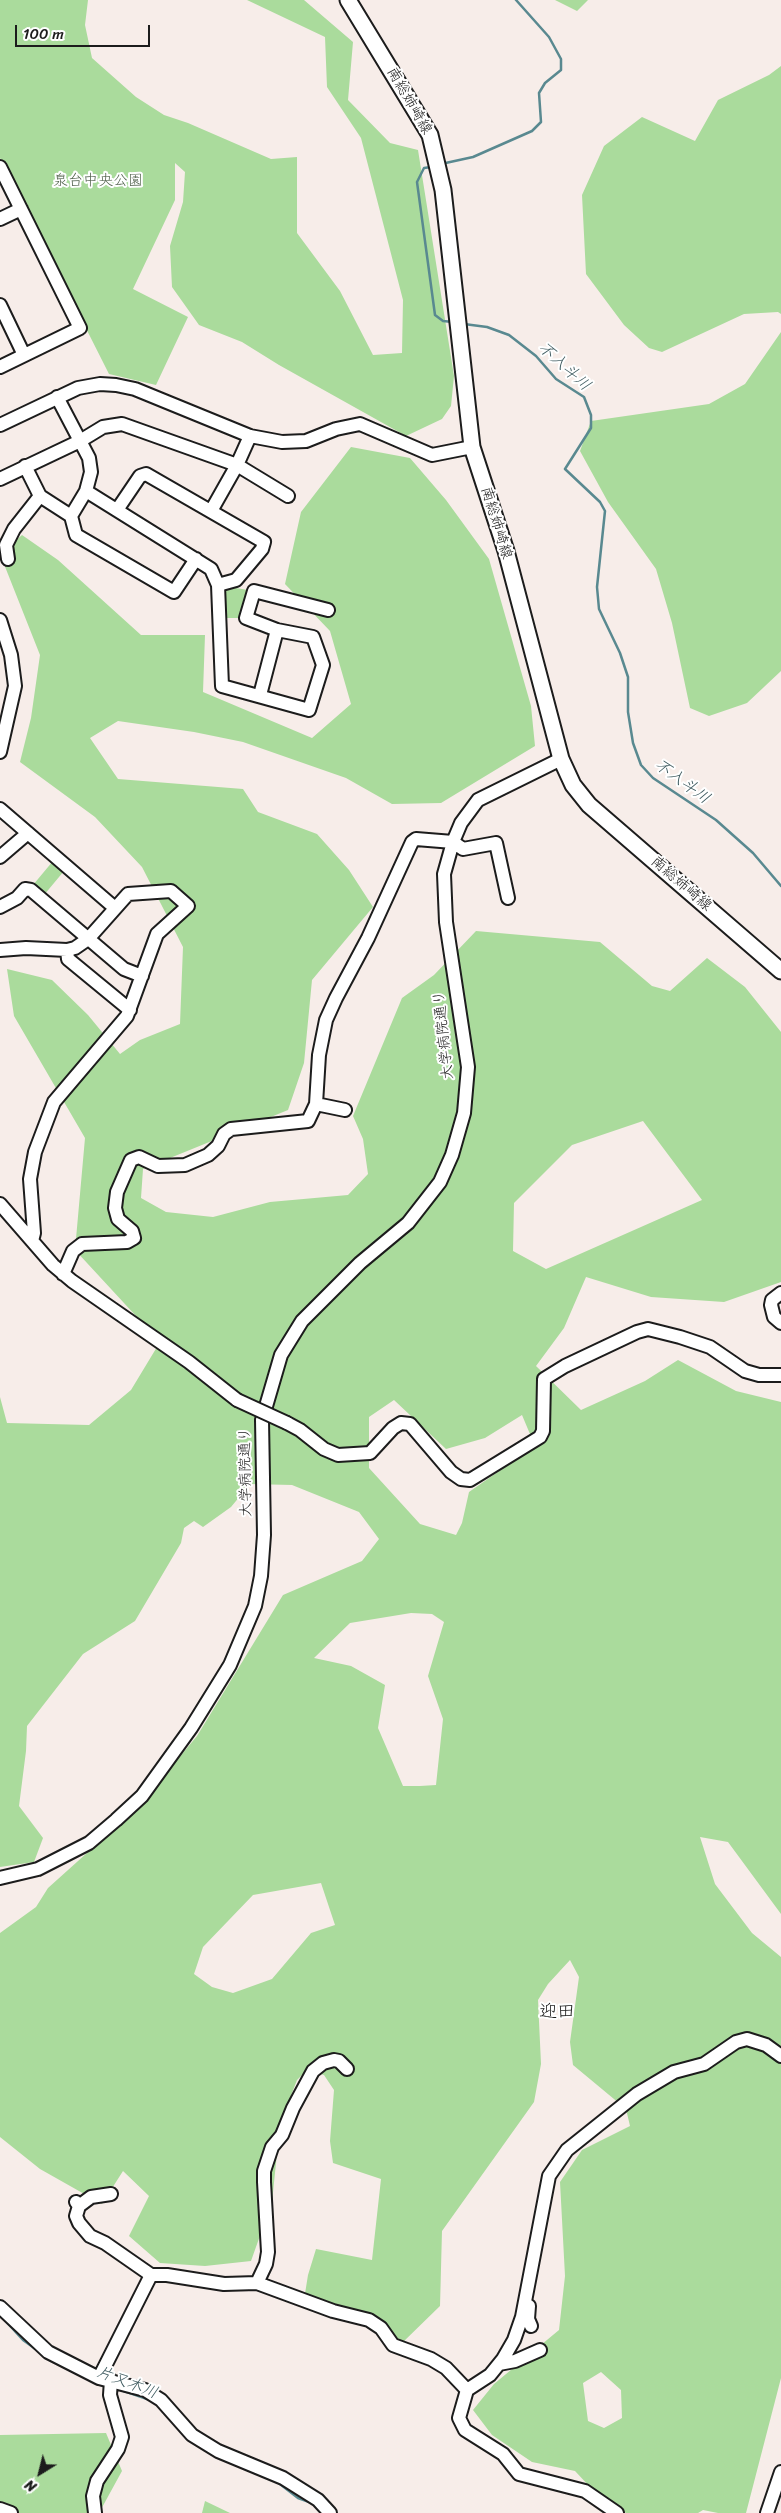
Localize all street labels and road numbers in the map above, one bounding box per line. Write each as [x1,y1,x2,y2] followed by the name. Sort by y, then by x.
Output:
[382,64,436,138] street label: 南総姉崎線
[476,485,516,561] street label: 南総姉崎線
[647,853,715,915] street label: 南総姉崎線
[430,989,458,1081] street label: 大学病院通り
[236,1427,256,1517] street label: 大学病院通り

